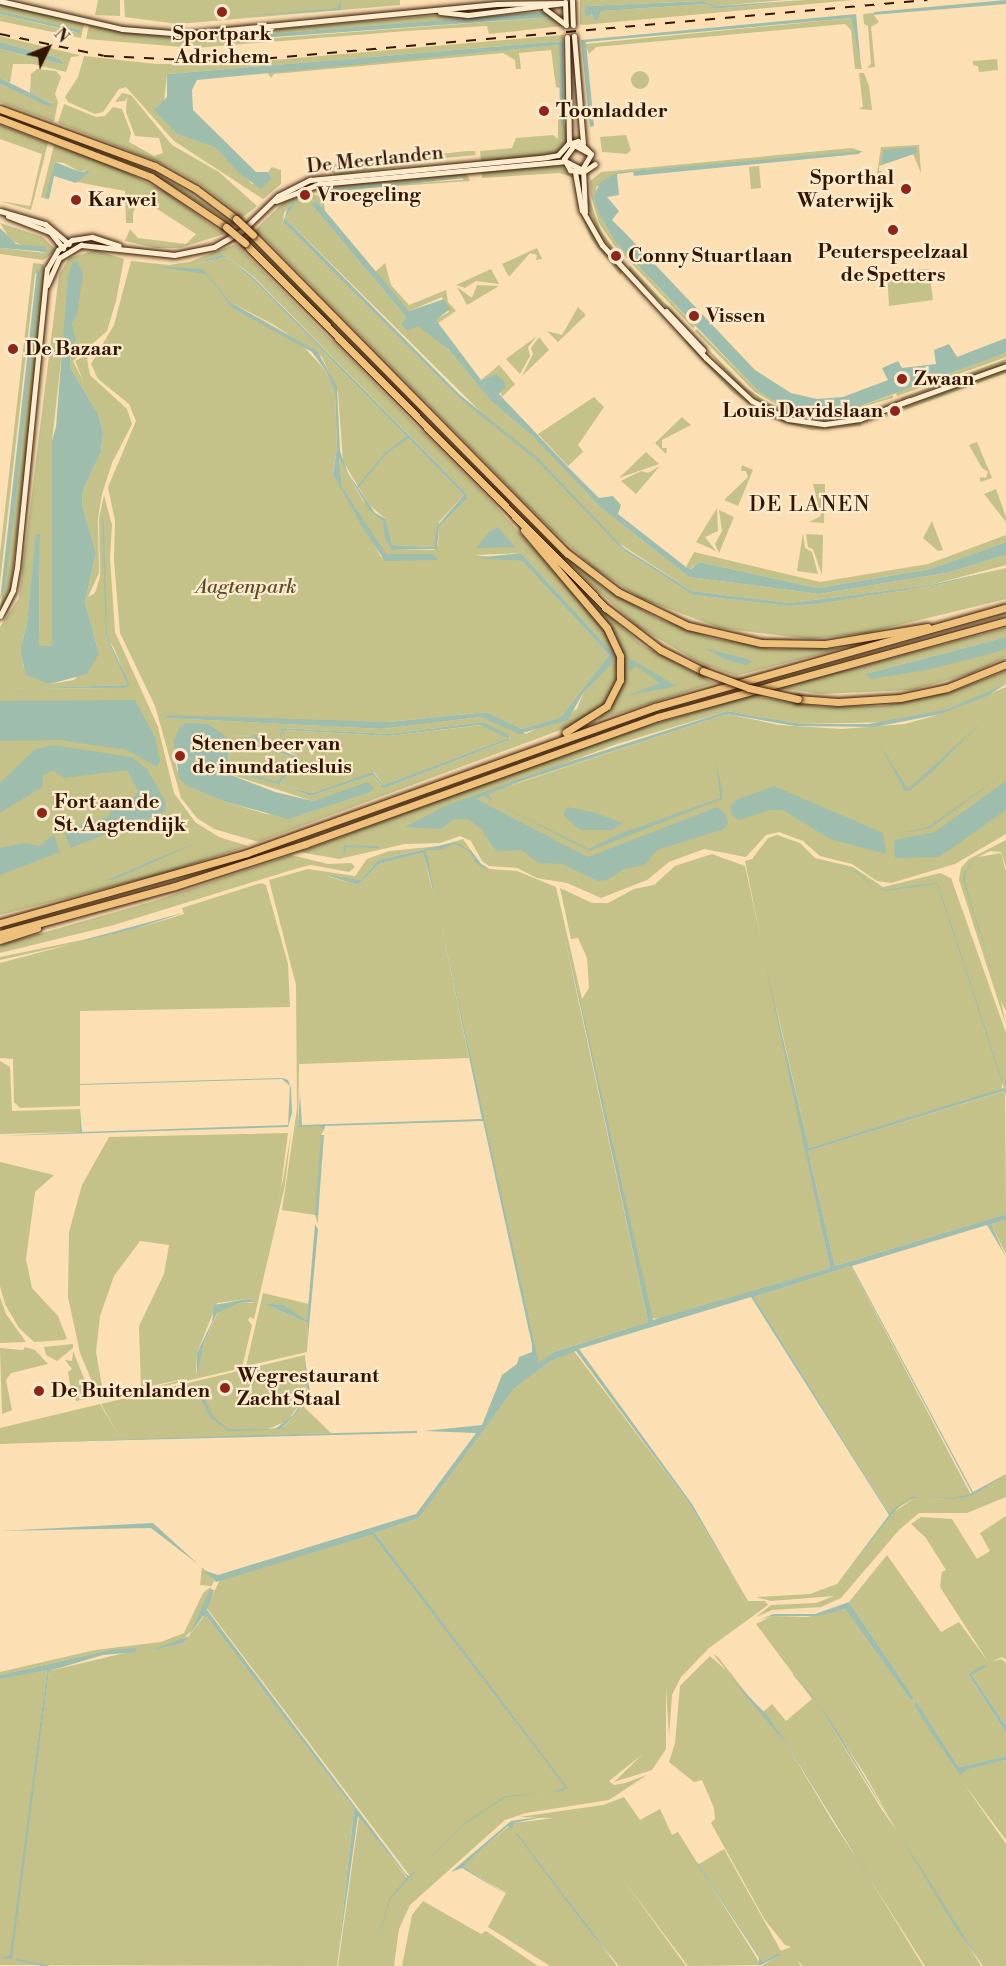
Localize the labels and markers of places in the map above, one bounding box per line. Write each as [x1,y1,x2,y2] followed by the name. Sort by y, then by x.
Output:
[215,5,229,19] marker: Sportpark Adrichem
[172,22,272,69] place label: Sportpark Adrichem
[556,99,668,123] place label: Toonladder
[537,104,551,118] marker: Toonladder
[797,166,894,213] place label: Sporthal Waterwijk
[899,182,913,196] marker: Sporthal Waterwijk
[317,183,421,207] place label: Vroegeling
[88,188,157,212] place label: Karwei
[298,188,312,202] marker: Vroegeling
[69,193,83,207] marker: Karwei
[886,223,900,237] marker: Peuterspeelzaal de Spetters
[818,240,968,287] place label: Peuterspeelzaal de Spetters
[628,244,792,268] place label: Conny Stuartlaan
[609,249,623,263] marker: Conny Stuartlaan
[706,304,765,328] place label: Vissen
[687,309,701,323] marker: Vissen
[25,337,122,361] place label: De Bazaar
[6,342,20,356] marker: De Bazaar
[914,367,974,391] place label: Zwaan
[895,372,909,386] marker: Zwaan
[723,399,883,423] place label: Louis Davidslaan
[888,404,902,418] marker: Louis Davidslaan
[192,732,352,779] place label: Stenen beer van de inundatiesluis
[173,749,187,763] marker: Stenen beer van de inundatiesluis
[54,790,186,837] place label: Fort aan de St. Aagtendijk
[35,806,49,820] marker: Fort aan de St. Aagtendijk
[237,1364,379,1411] place label: Wegrestaurant Zacht Staal
[51,1379,210,1403] place label: De Buitenlanden
[218,1381,232,1395] marker: Wegrestaurant Zacht Staal
[32,1384,46,1398] marker: De Buitenlanden

